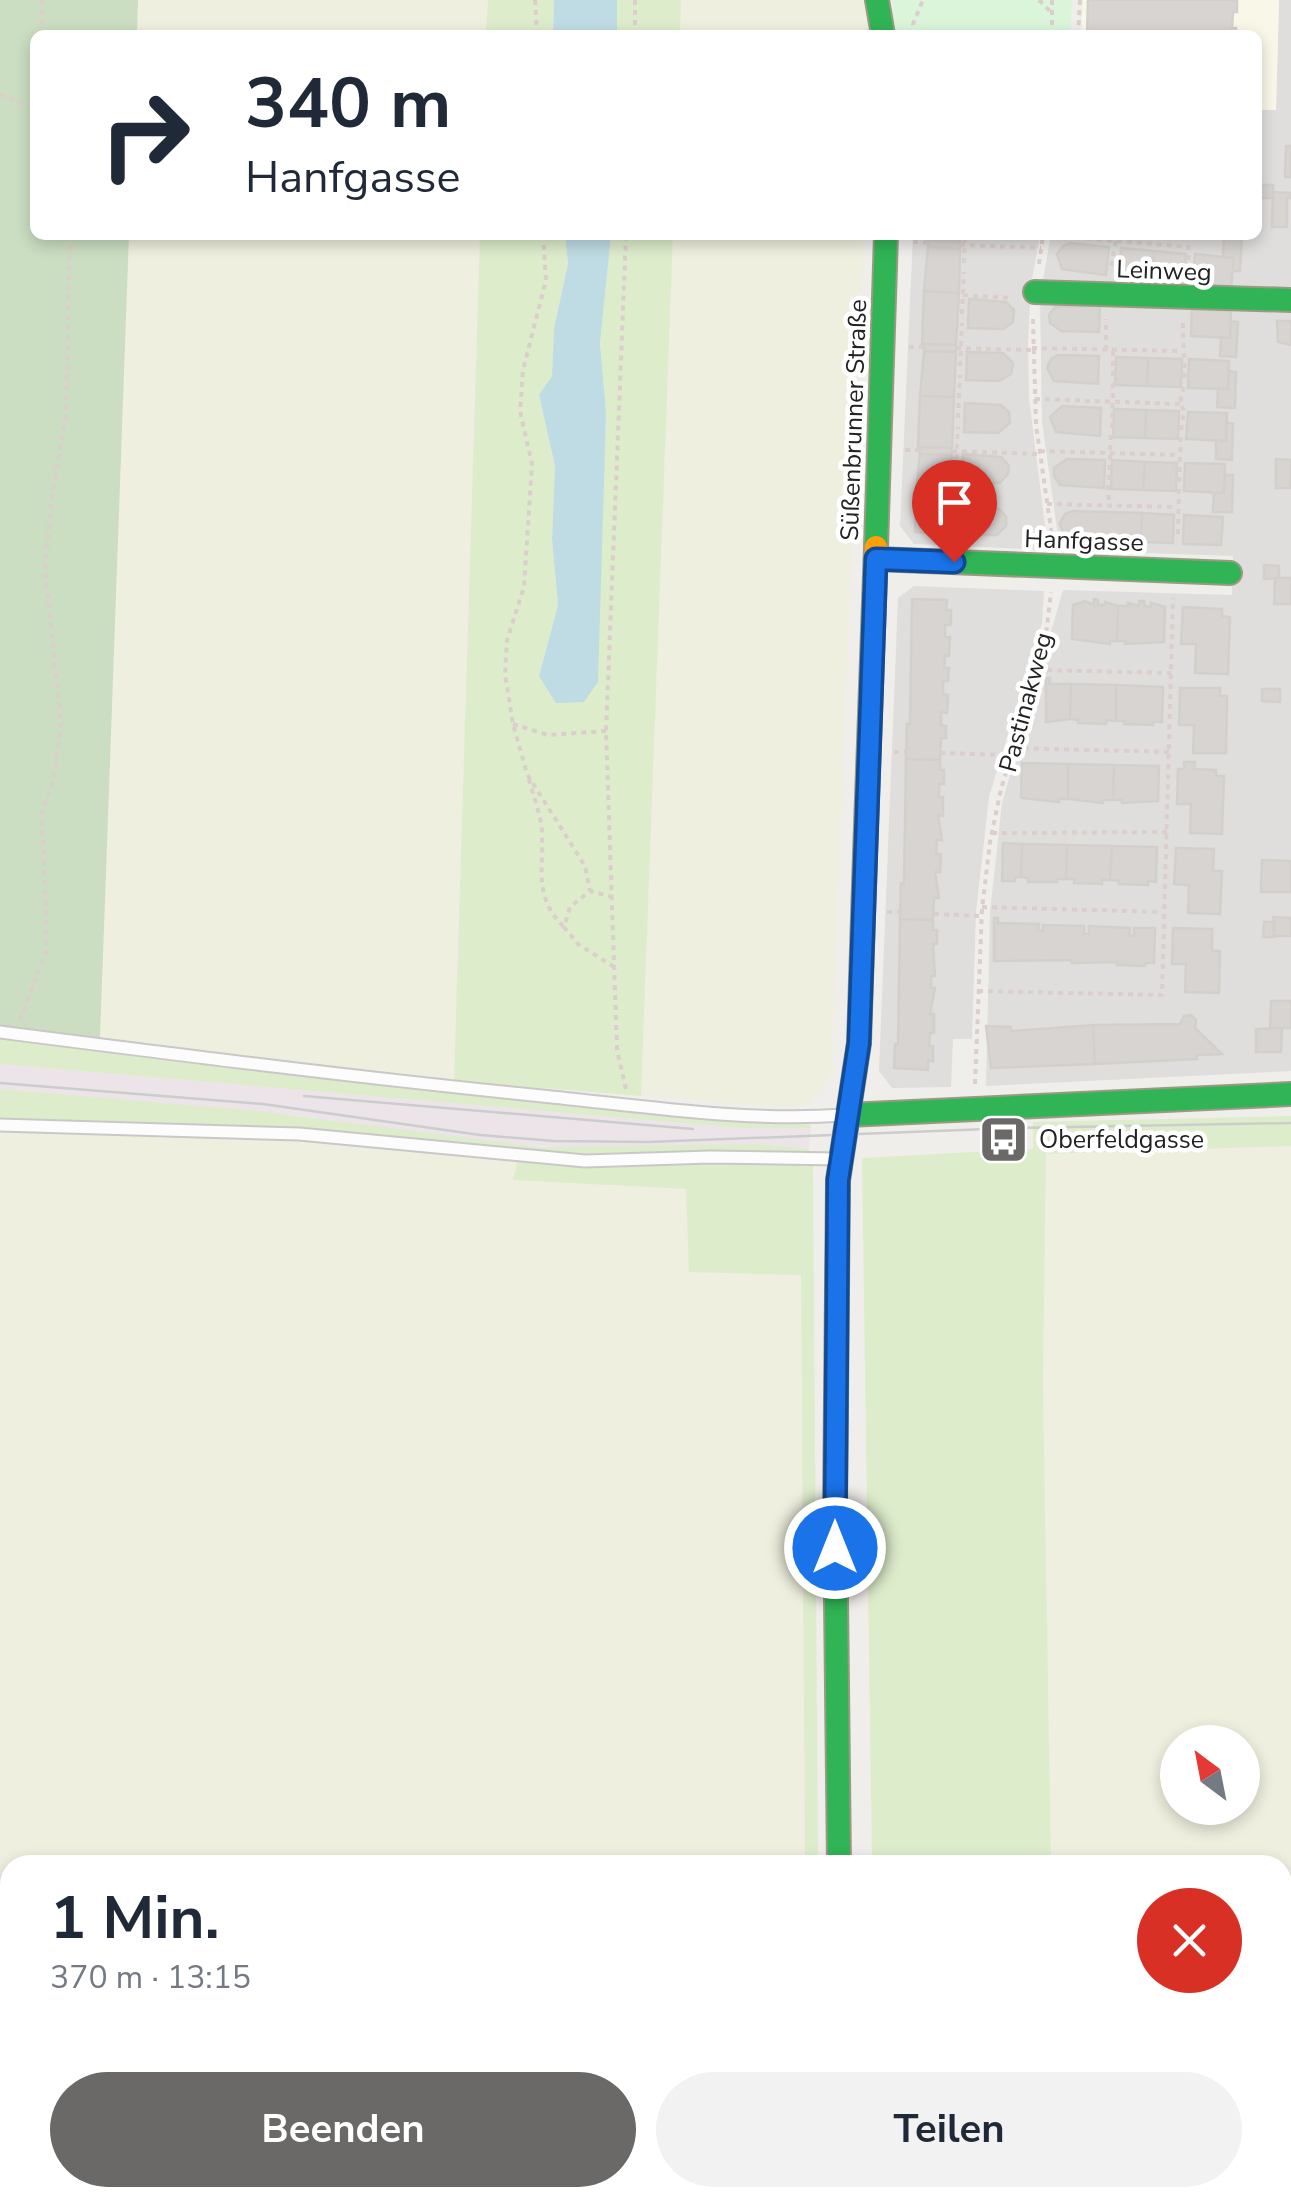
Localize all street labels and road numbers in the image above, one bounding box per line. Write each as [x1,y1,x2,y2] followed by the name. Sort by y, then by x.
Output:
[1116,252,1212,290] street label: Leinweg
[833,299,875,541] street label: Süßenbrunner Straße
[1024,522,1144,560] street label: Hanfgasse
[991,629,1061,776] street label: Pastinakweg

